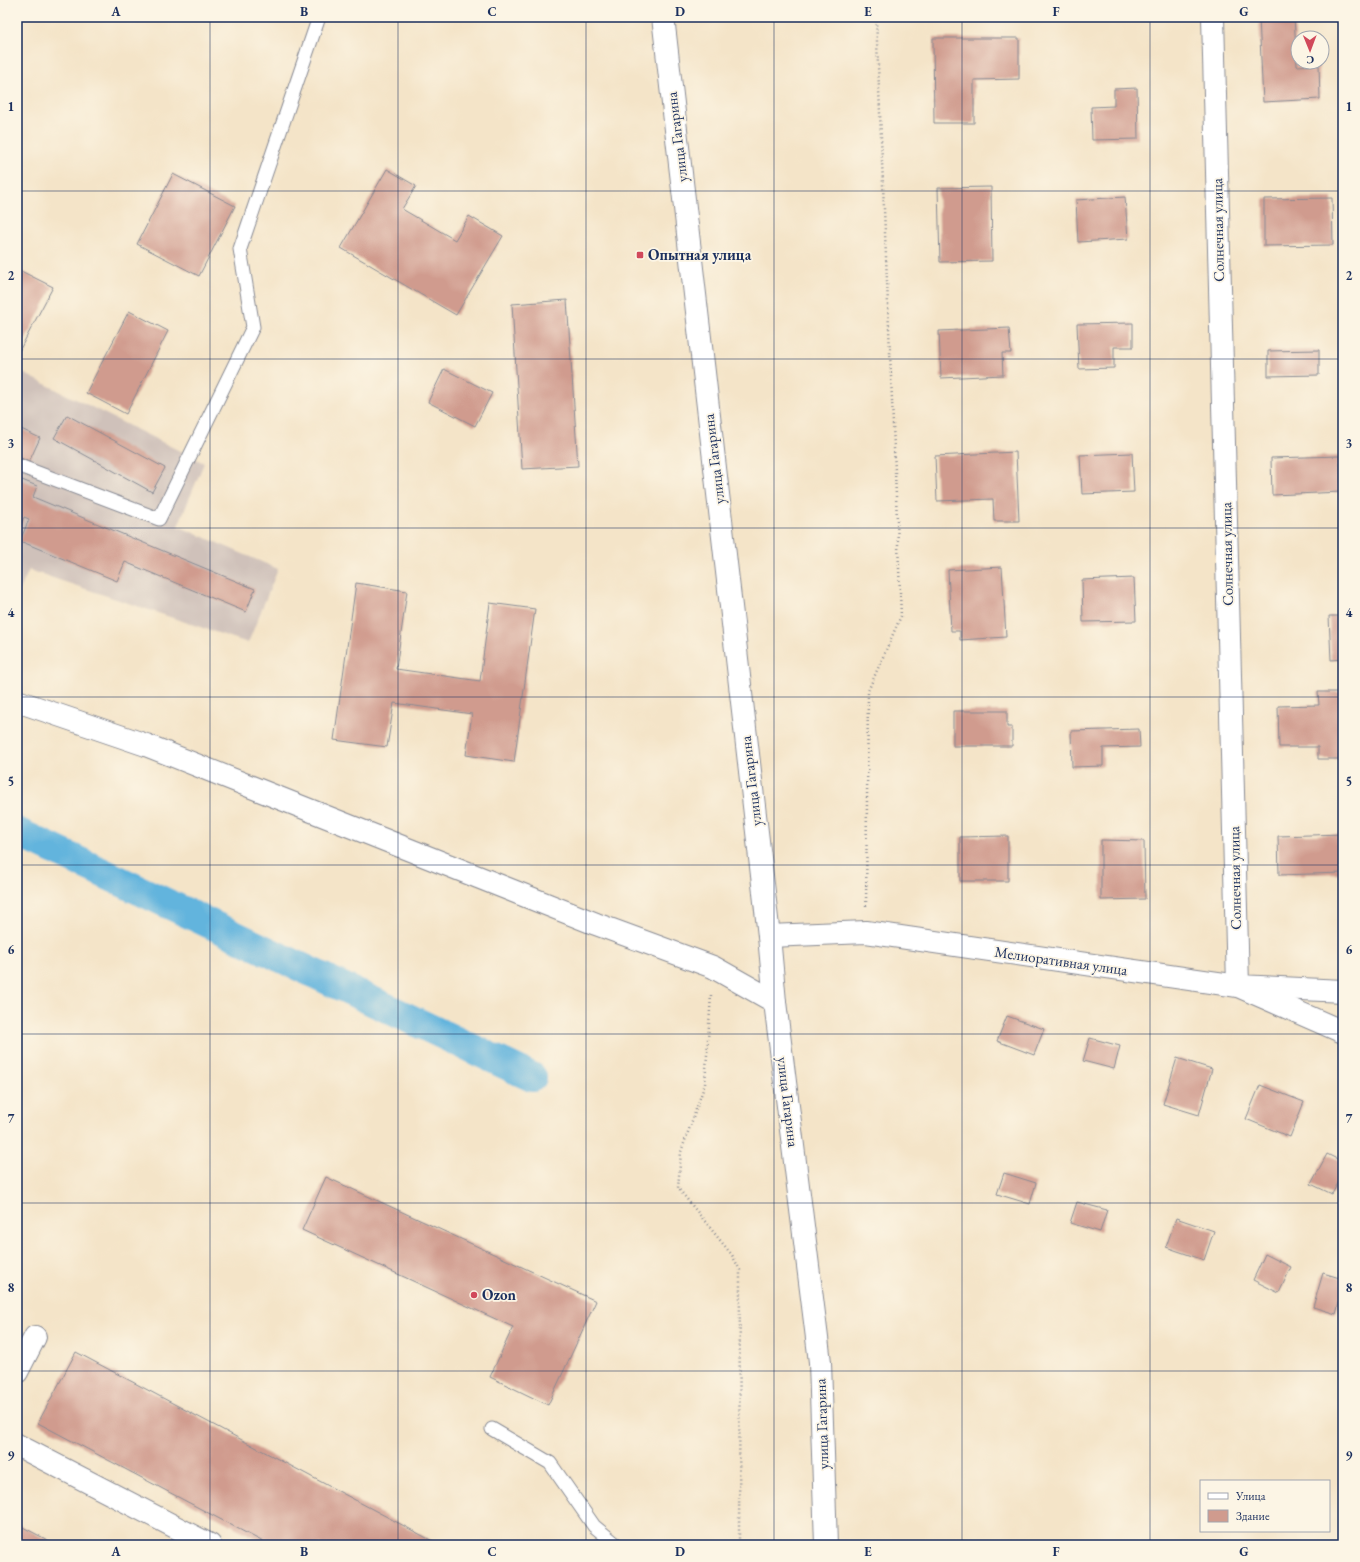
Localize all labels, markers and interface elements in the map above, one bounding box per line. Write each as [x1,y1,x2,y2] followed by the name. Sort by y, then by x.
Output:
[110,3,121,20] text: A
[300,3,308,20] text: B
[487,3,497,20] text: C
[675,3,685,20] text: D
[864,3,872,20] text: E
[1052,3,1060,20] text: F
[1239,3,1249,20] text: G
[1290,30,1330,70] north arrow
[1306,53,1314,67] text: С
[662,91,691,183] street label: улица Гагарина
[8,98,15,115] text: 1
[1346,98,1353,115] text: 1
[1207,178,1228,282] street label: Солнечная улица
[648,245,752,264] place label: Опытная улица
[635,250,645,260] marker: Опытная улица
[8,267,15,284] text: 2
[1346,267,1353,284] text: 2
[699,413,728,505] street label: улица Гагарина
[8,435,15,452] text: 3
[1346,435,1353,452] text: 3
[1216,502,1237,606] street label: Солнечная улица
[8,604,15,621] text: 4
[1346,604,1353,621] text: 4
[736,735,765,827] street label: улица Гагарина
[8,773,14,790] text: 5
[1346,773,1352,790] text: 5
[1224,826,1245,930] street label: Солнечная улица
[8,941,15,958] text: 6
[1346,941,1353,958] text: 6
[993,942,1129,979] street label: Мелиоративная улица
[774,1056,803,1148] street label: улица Гагарина
[8,1110,15,1127] text: 7
[1346,1110,1353,1127] text: 7
[8,1279,15,1296] text: 8
[1346,1279,1353,1296] text: 8
[482,1285,517,1304] place label: Ozon
[469,1290,479,1300] marker: Ozon
[810,1378,833,1470] street label: улица Гагарина
[8,1447,15,1464] text: 9
[1346,1447,1353,1464] text: 9
[1200,1480,1330,1532] legend
[1235,1488,1266,1504] text: Улица
[1236,1508,1270,1524] text: Здание
[110,1543,121,1560] text: A
[300,1543,308,1560] text: B
[487,1543,497,1560] text: C
[675,1543,685,1560] text: D
[864,1543,872,1560] text: E
[1052,1543,1060,1560] text: F
[1239,1543,1249,1560] text: G

